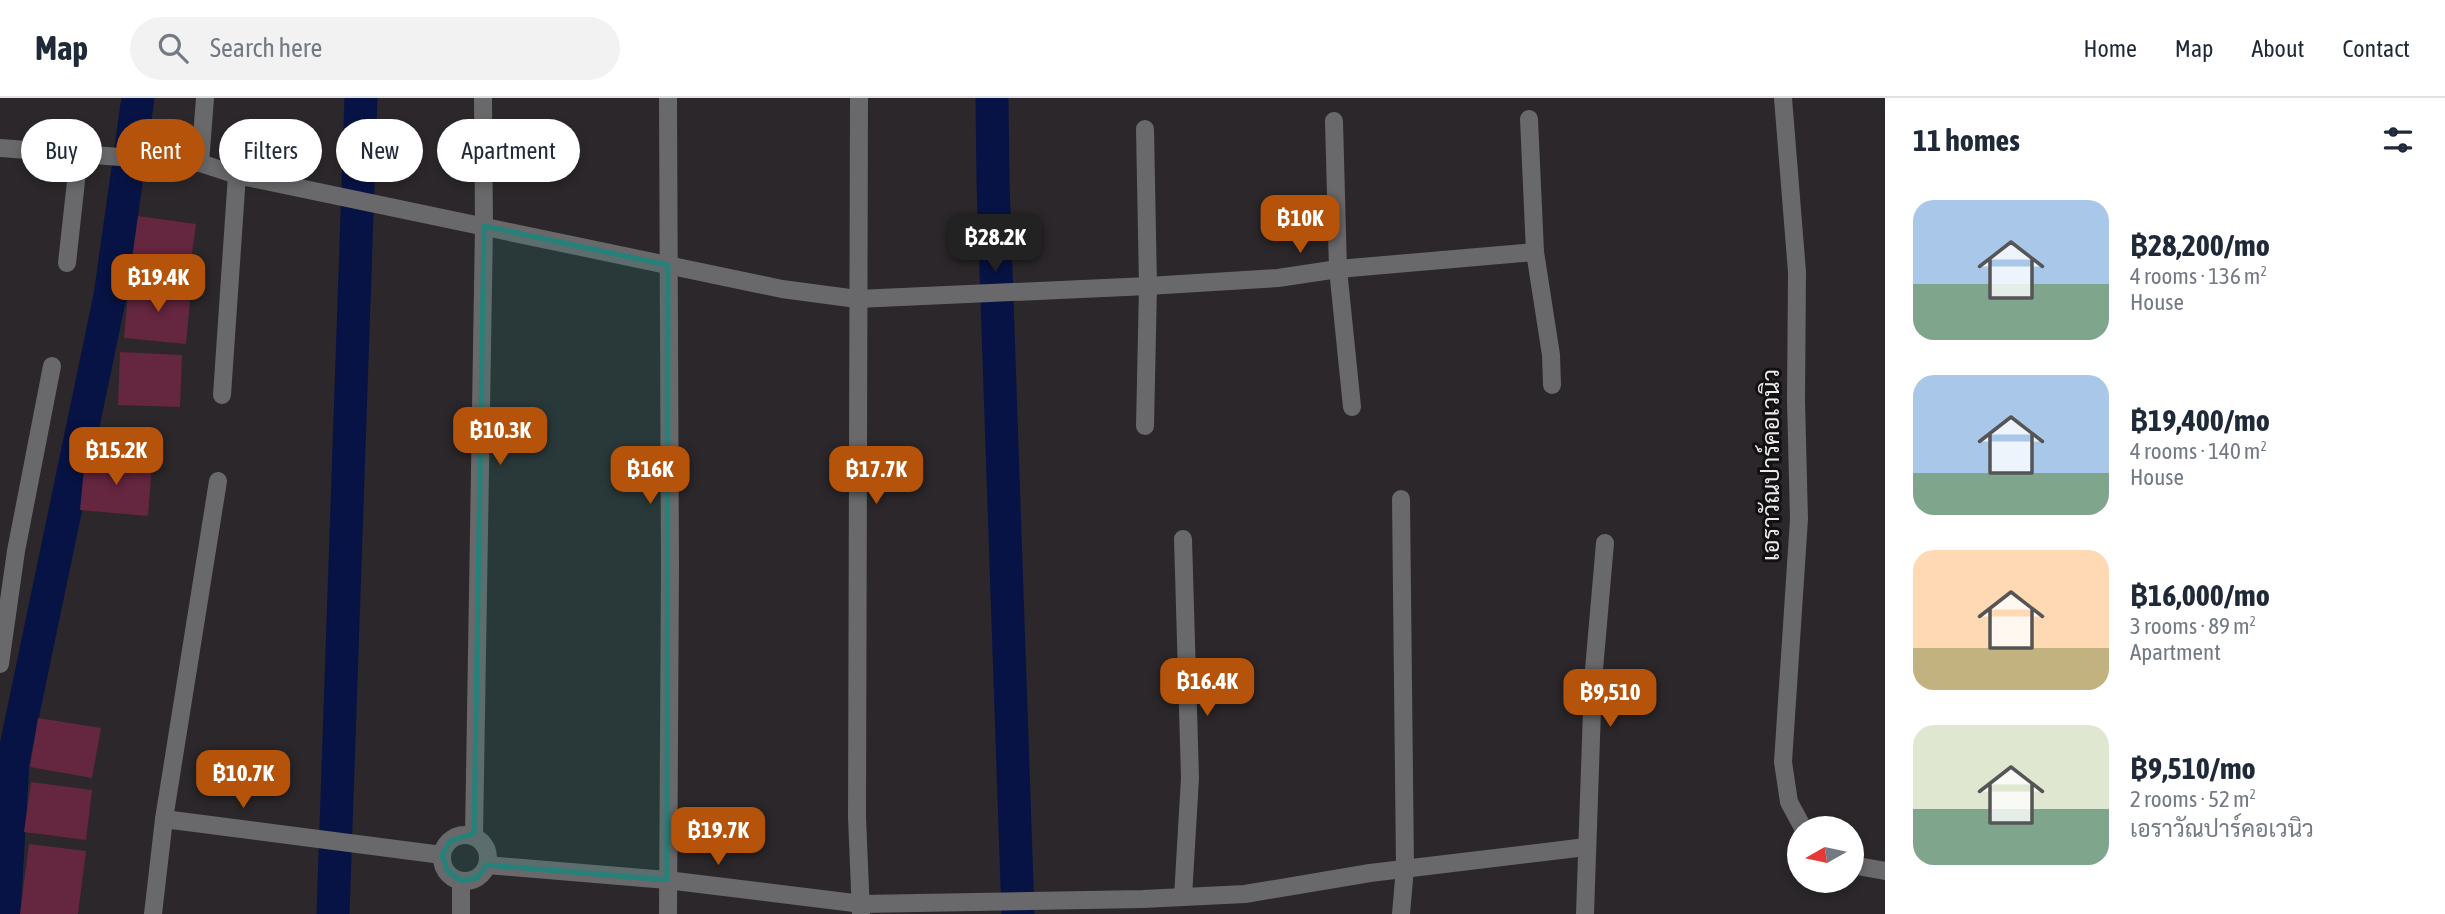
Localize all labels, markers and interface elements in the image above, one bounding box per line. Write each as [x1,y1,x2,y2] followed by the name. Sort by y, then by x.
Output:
[130,17,620,80] search box
[35,29,88,67] text: Map
[154,29,192,67] icon: search
[210,33,322,63] text: Search here
[2083,35,2137,62] text: Home
[2175,35,2213,62] text: Map
[2251,35,2304,62] text: About
[2342,35,2410,62] text: Contact
[21,119,102,182] chip: Buy
[116,119,205,182] chip: Rent
[219,119,322,182] chip: Filters
[336,119,423,182] chip: New
[437,119,580,182] chip: Apartment
[2379,121,2417,159] icon: filters
[1913,123,2020,157] text: 11 homes
[1259,195,1341,255] pin: ฿10K
[1277,205,1323,231] text: ฿10K
[938,214,1052,274] pin: ฿28.2K
[964,224,1026,250] text: ฿28.2K
[1969,228,2053,312] icon: home
[2130,228,2270,262] text: ฿28,200/mo
[101,254,215,314] pin: ฿19.4K
[2130,263,2267,289] text: 4 rooms · 136 m²
[127,264,189,290] text: ฿19.4K
[2130,289,2184,315] text: House
[1755,369,1784,561] street label: เอราวัณปาร์คอเวนิว
[1969,403,2053,487] icon: home
[2130,403,2270,437] text: ฿19,400/mo
[443,408,557,467] pin: ฿10.3K
[469,417,531,443] text: ฿10.3K
[59,428,173,487] pin: ฿15.2K
[85,437,147,463] text: ฿15.2K
[2130,438,2267,464] text: 4 rooms · 140 m²
[609,446,691,506] pin: ฿16K
[819,446,933,506] pin: ฿17.7K
[627,456,673,482] text: ฿16K
[845,456,907,482] text: ฿17.7K
[2130,464,2184,490] text: House
[1969,578,2053,662] icon: home
[2130,578,2270,612] text: ฿16,000/mo
[2130,613,2256,639] text: 3 rooms · 89 m²
[2130,639,2221,665] text: Apartment
[1150,658,1264,718] pin: ฿16.4K
[1176,668,1238,694] text: ฿16.4K
[1553,670,1667,729] pin: ฿9,510
[1579,679,1641,705] text: ฿9,510
[186,750,300,810] pin: ฿10.7K
[2130,751,2256,785] text: ฿9,510/mo
[1969,753,2053,837] icon: home
[212,760,274,786] text: ฿10.7K
[2130,786,2256,812] text: 2 rooms · 52 m²
[661,808,775,867] pin: ฿19.7K
[1787,816,1864,892] north arrow
[1787,816,1864,893] map controls
[2130,816,2314,842] text: เอราวัณปาร์คอเวนิว
[687,817,749,843] text: ฿19.7K

